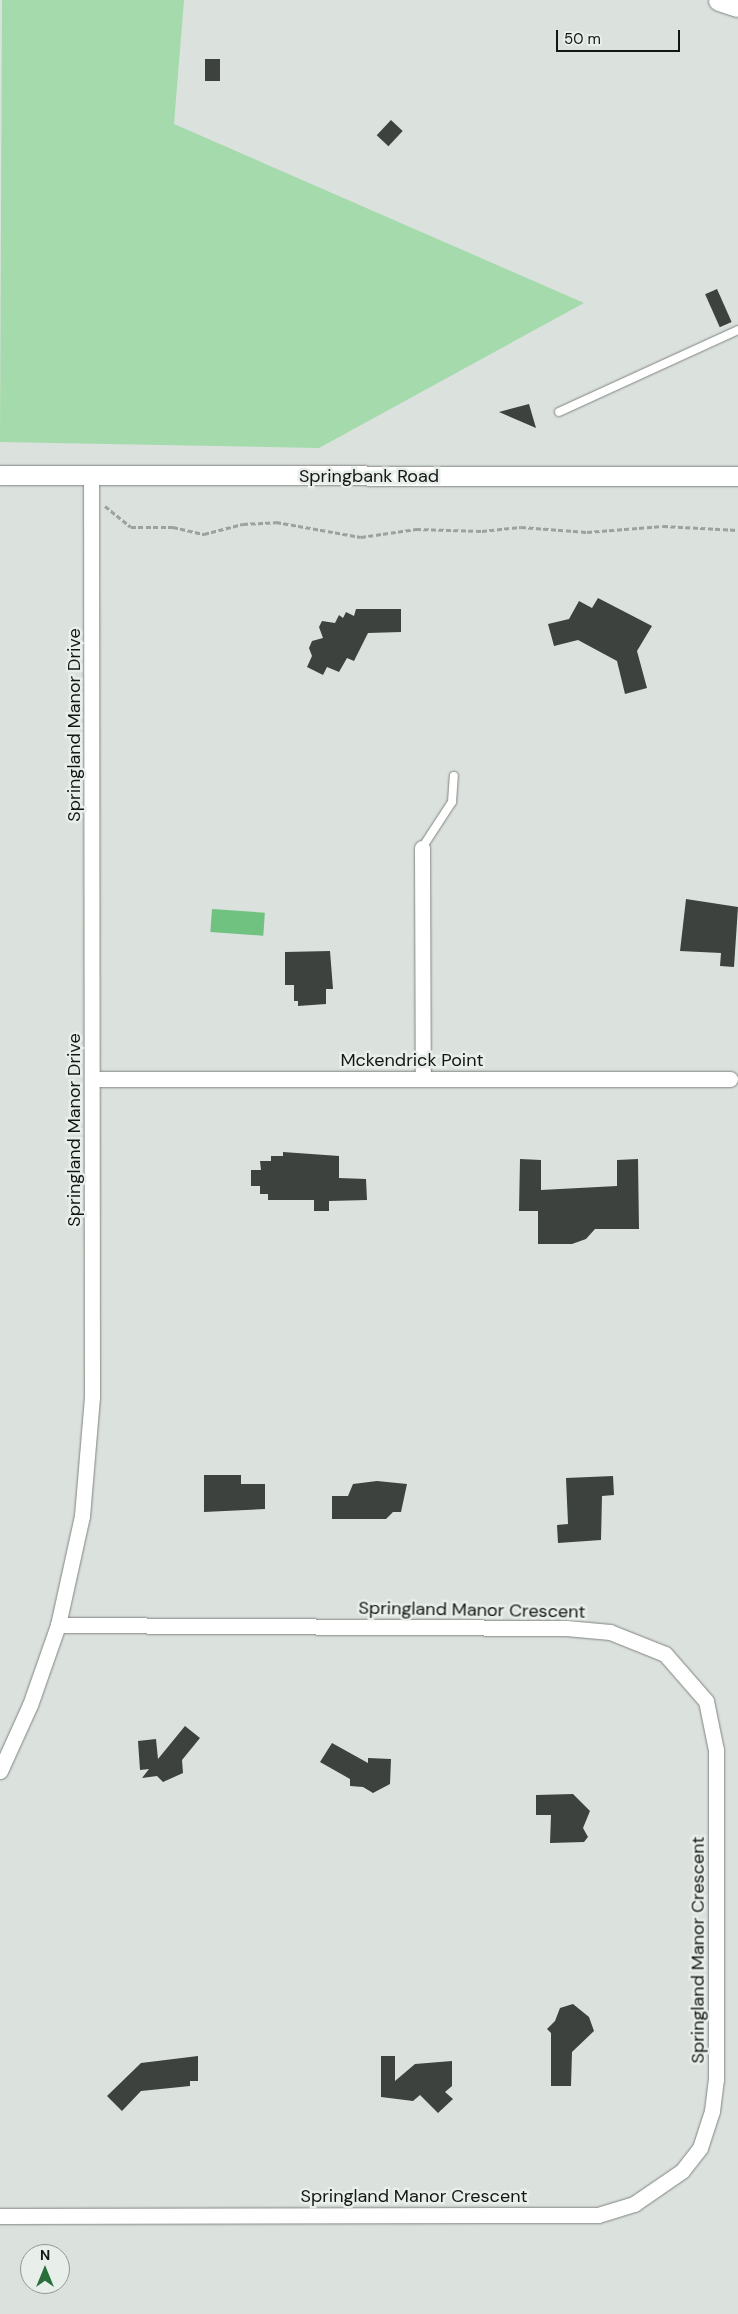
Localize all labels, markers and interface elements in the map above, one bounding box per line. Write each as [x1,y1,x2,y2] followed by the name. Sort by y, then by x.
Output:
[558,20,682,52] scale bar
[564,29,601,49] text: 50 m
[299,465,439,487] street label: Springbank Road
[63,628,85,822] street label: Springland Manor Drive
[63,1033,85,1227] street label: Springland Manor Drive
[340,1049,484,1071] street label: Mckendrick Point
[358,1597,586,1623] street label: Springland Manor Crescent
[687,1836,709,2064] street label: Springland Manor Crescent
[300,2185,528,2207] street label: Springland Manor Crescent
[20,2244,70,2294] north arrow
[40,2246,50,2264] text: N

